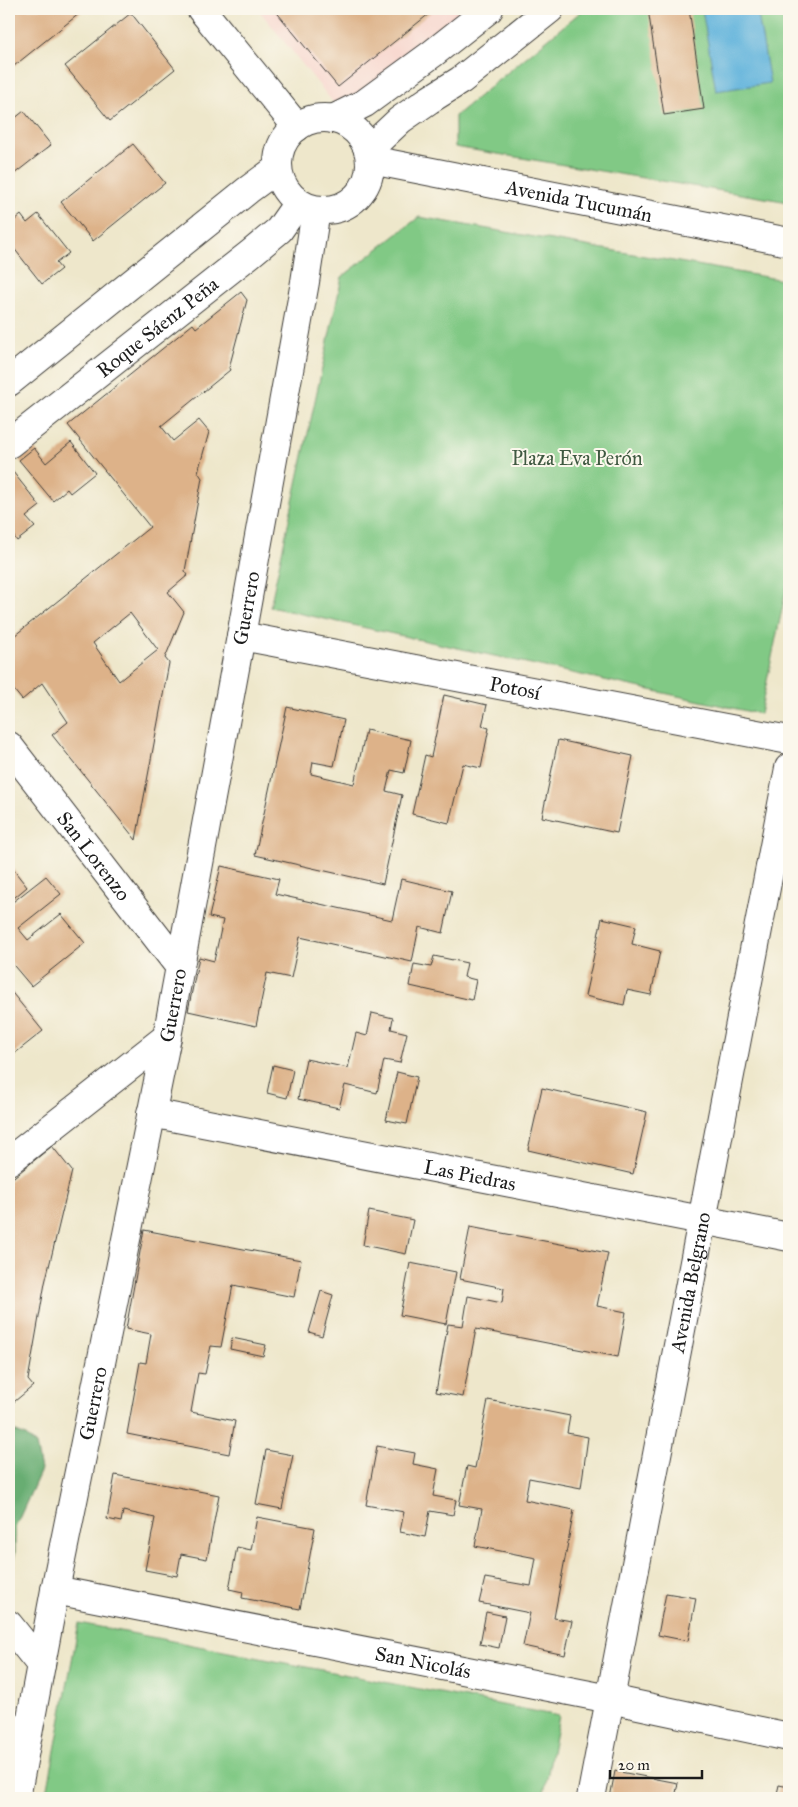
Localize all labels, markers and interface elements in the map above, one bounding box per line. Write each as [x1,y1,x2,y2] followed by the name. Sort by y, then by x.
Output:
[503,175,654,227] street label: Avenida Tucumán
[92,271,224,382] street label: Roque Sáenz Peña
[511,446,643,470] park label: Plaza Eva Perón
[228,569,264,647] street label: Guerrero
[488,671,544,705] street label: Potosí
[52,807,136,905] street label: San Lorenzo
[154,967,191,1044] street label: Guerrero
[422,1154,518,1196] street label: Las Piedras
[665,1210,715,1356] street label: Avenida Belgrano
[74,1365,112,1442] street label: Guerrero
[373,1641,473,1683] street label: San Nicolás
[610,1747,703,1779] scale bar
[618,1756,650,1774] text: 20 m

